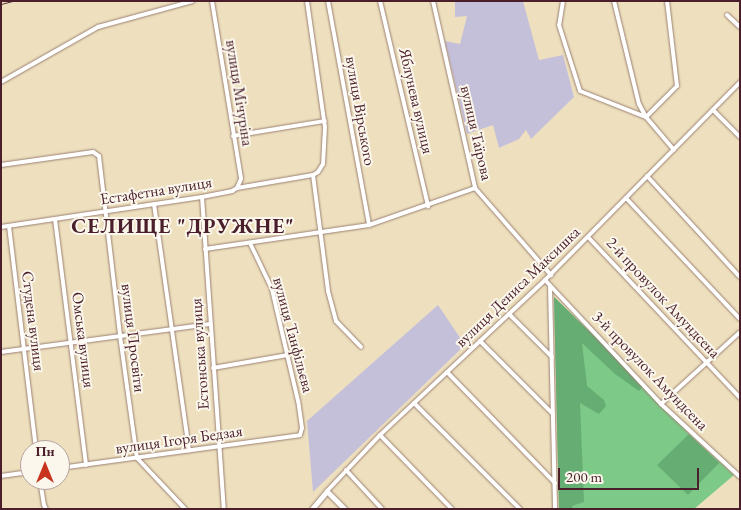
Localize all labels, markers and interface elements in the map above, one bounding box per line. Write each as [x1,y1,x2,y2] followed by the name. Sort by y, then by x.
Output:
[221,38,257,148] street label: вулиця Мічуріна
[395,46,437,156] street label: Яблунева вулиця
[341,55,379,167] street label: вулиця Вірського
[456,84,496,182] street label: вулиця Таїрова
[99,173,213,209] street label: Естафетна вулиця
[69,213,297,239] district label: СЕЛИЩЕ "ДРУЖНЕ"
[452,223,584,351] street label: вулиця Дениса Максишка
[602,234,724,362] street label: 2-й провулок Амундсена
[17,270,49,372] street label: Студена вулиця
[268,275,318,395] street label: вулиця Танфільєва
[117,283,149,393] street label: вулиця Просвіти
[68,291,98,389] street label: Омська вулиця
[187,297,213,411] street label: Естонська вулиця
[588,307,712,435] street label: 3-й провулок Амундсена
[114,422,244,458] street label: вулиця Ігоря Бедзая
[20,440,70,490] north arrow
[35,442,55,460] text: Пн
[561,458,702,490] scale bar
[566,467,602,486] text: 200 m

